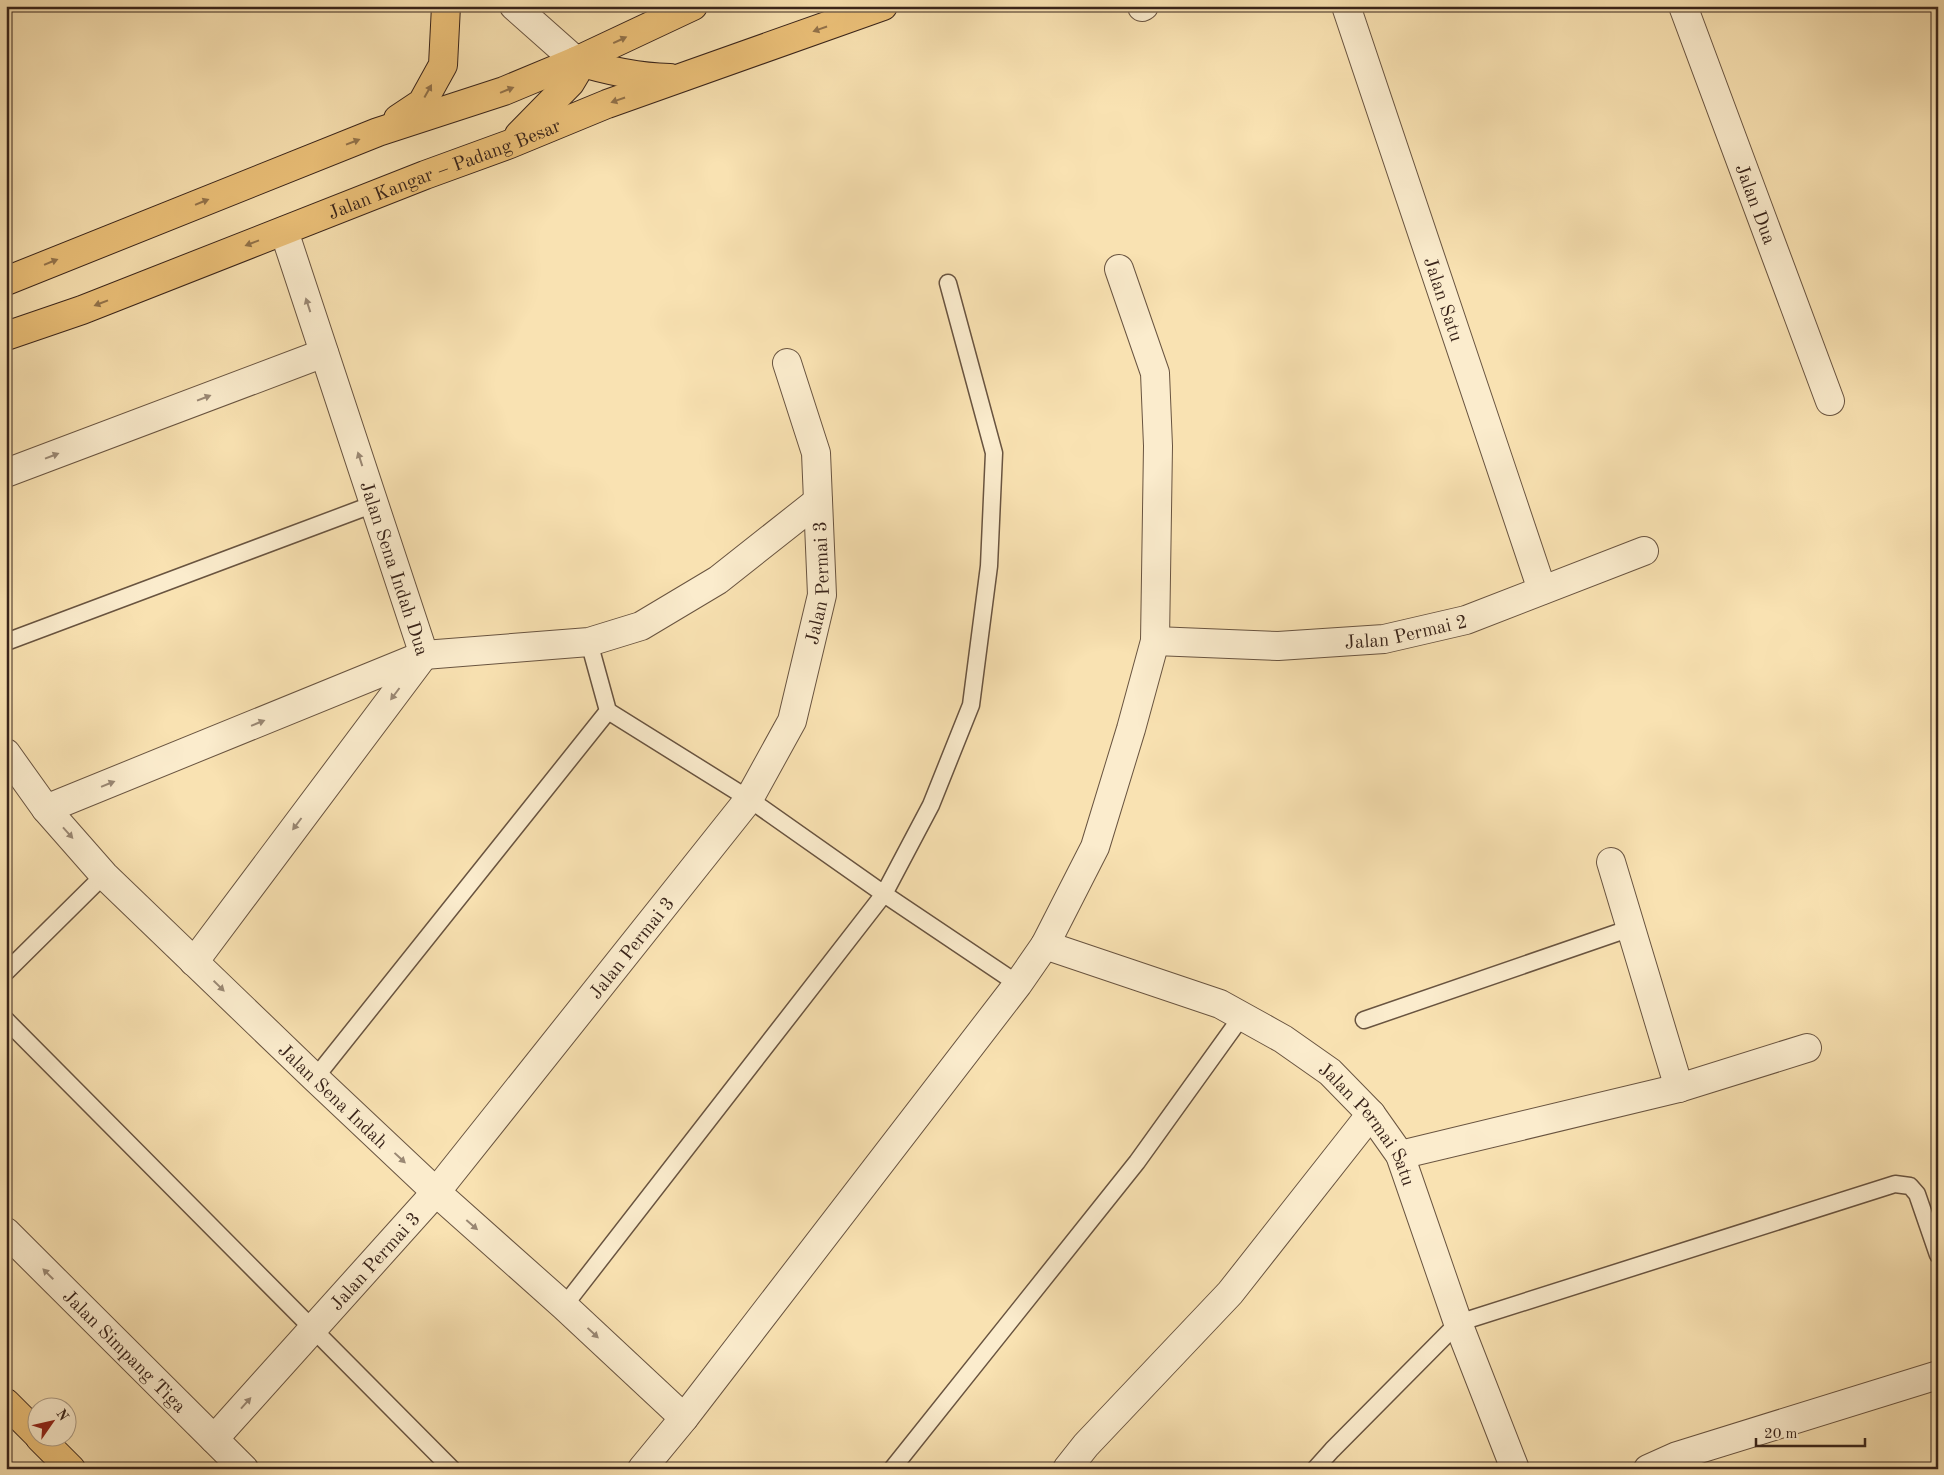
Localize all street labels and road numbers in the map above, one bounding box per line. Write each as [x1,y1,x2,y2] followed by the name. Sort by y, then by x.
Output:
[326,117,564,224] street label: Jalan Kangar – Padang Besar
[1731,162,1778,248] street label: Jalan Dua
[1419,255,1465,344] street label: Jalan Satu
[355,479,431,659] street label: Jalan Sena Indah Dua
[804,521,834,647] street label: Jalan Permai 3
[1344,613,1469,654] street label: Jalan Permai 2
[587,894,679,1003] street label: Jalan Permai 3
[274,1041,390,1153] street label: Jalan Sena Indah
[1314,1060,1417,1189] street label: Jalan Permai Satu
[328,1210,425,1315] street label: Jalan Permai 3
[58,1287,189,1418] street label: Jalan Simpang Tiga

